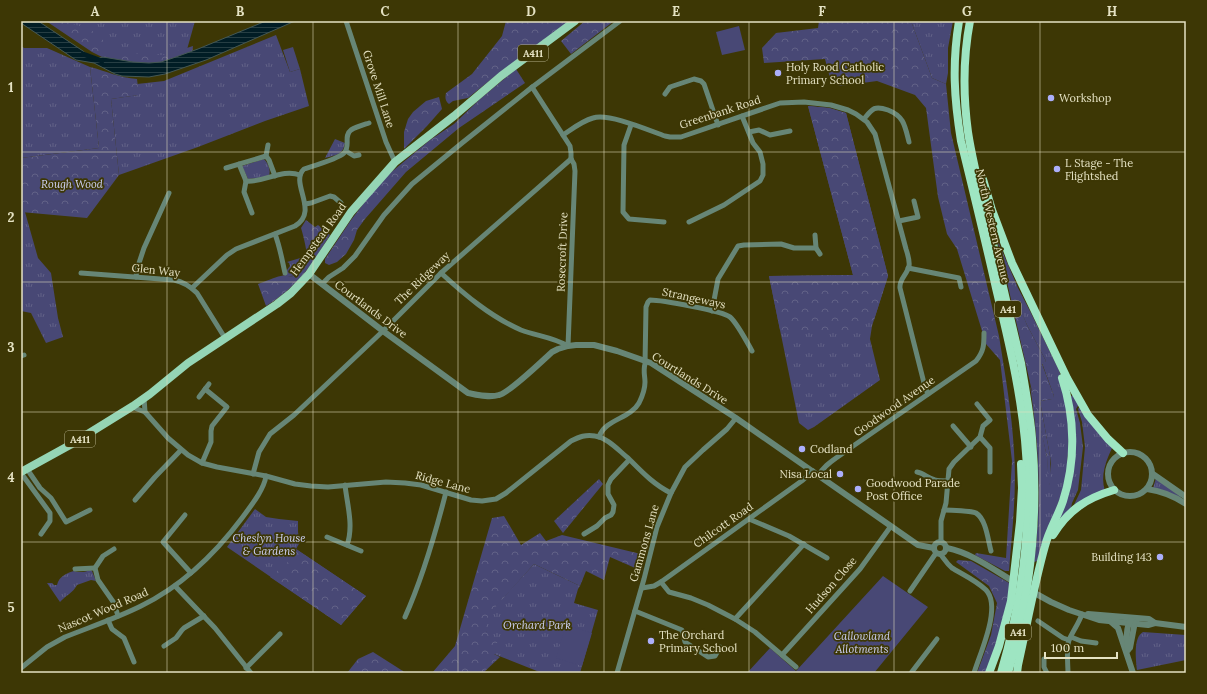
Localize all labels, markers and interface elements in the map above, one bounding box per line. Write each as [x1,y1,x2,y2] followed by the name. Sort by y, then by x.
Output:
[91,3,100,20] text: A
[236,3,245,20] text: B
[381,3,390,20] text: C
[526,3,536,20] text: D
[672,3,680,20] text: E
[818,3,826,20] text: F
[962,3,972,20] text: G
[1107,3,1117,20] text: H
[518,45,548,61] road number: A411
[360,48,398,130] street label: Grove Mill Lane
[786,60,884,87] place label: Holy Rood Catholic Primary School
[773,68,783,78] marker: Holy Rood Catholic Primary School
[8,79,14,96] text: 1
[1059,91,1112,105] place label: Workshop
[678,92,763,132] street label: Greenbank Road
[1046,93,1056,103] marker: Workshop
[1065,156,1133,183] place label: L Stage - The Flightshed
[1052,164,1062,174] marker: L Stage - The Flightshed
[973,168,1013,284] street label: North Western Avenue
[41,177,104,191] park label: Rough Wood
[287,199,349,278] street label: Hempstead Road
[8,209,15,226] text: 2
[554,212,570,292] street label: Rosecroft Drive
[392,248,453,308] street label: The Ridgeway
[131,260,181,280] street label: Glen Way
[332,277,410,341] street label: Courtlands Drive
[661,284,727,312] street label: Strangeways
[995,301,1021,317] road number: A41
[7,339,15,356] text: 3
[649,349,731,407] street label: Courtlands Drive
[851,373,937,439] street label: Goodwood Avenue
[65,431,95,447] road number: A411
[810,442,853,456] place label: Codland
[797,444,807,454] marker: Codland
[780,467,832,481] place label: Nisa Local
[414,468,472,496] street label: Ridge Lane
[7,469,15,486] text: 4
[835,469,845,479] marker: Nisa Local
[866,476,960,503] place label: Goodwood Parade Post Office
[853,484,863,494] marker: Goodwood Parade Post Office
[690,499,756,551] street label: Chilcott Road
[626,503,662,583] street label: Gammons Lane
[233,531,305,558] park label: Cheslyn House & Gardens
[1091,550,1152,564] place label: Building 143
[1155,552,1165,562] marker: Building 143
[802,554,860,616] street label: Hudson Close
[56,584,151,635] street label: Nascot Wood Road
[7,599,15,616] text: 5
[503,618,571,632] park label: Orchard Park
[1005,624,1031,640] road number: A41
[659,628,737,655] place label: The Orchard Primary School
[834,629,891,656] park label: Callowland Allotments
[1045,634,1117,660] scale bar
[646,636,656,646] marker: The Orchard Primary School
[1051,640,1084,655] text: 100 m

